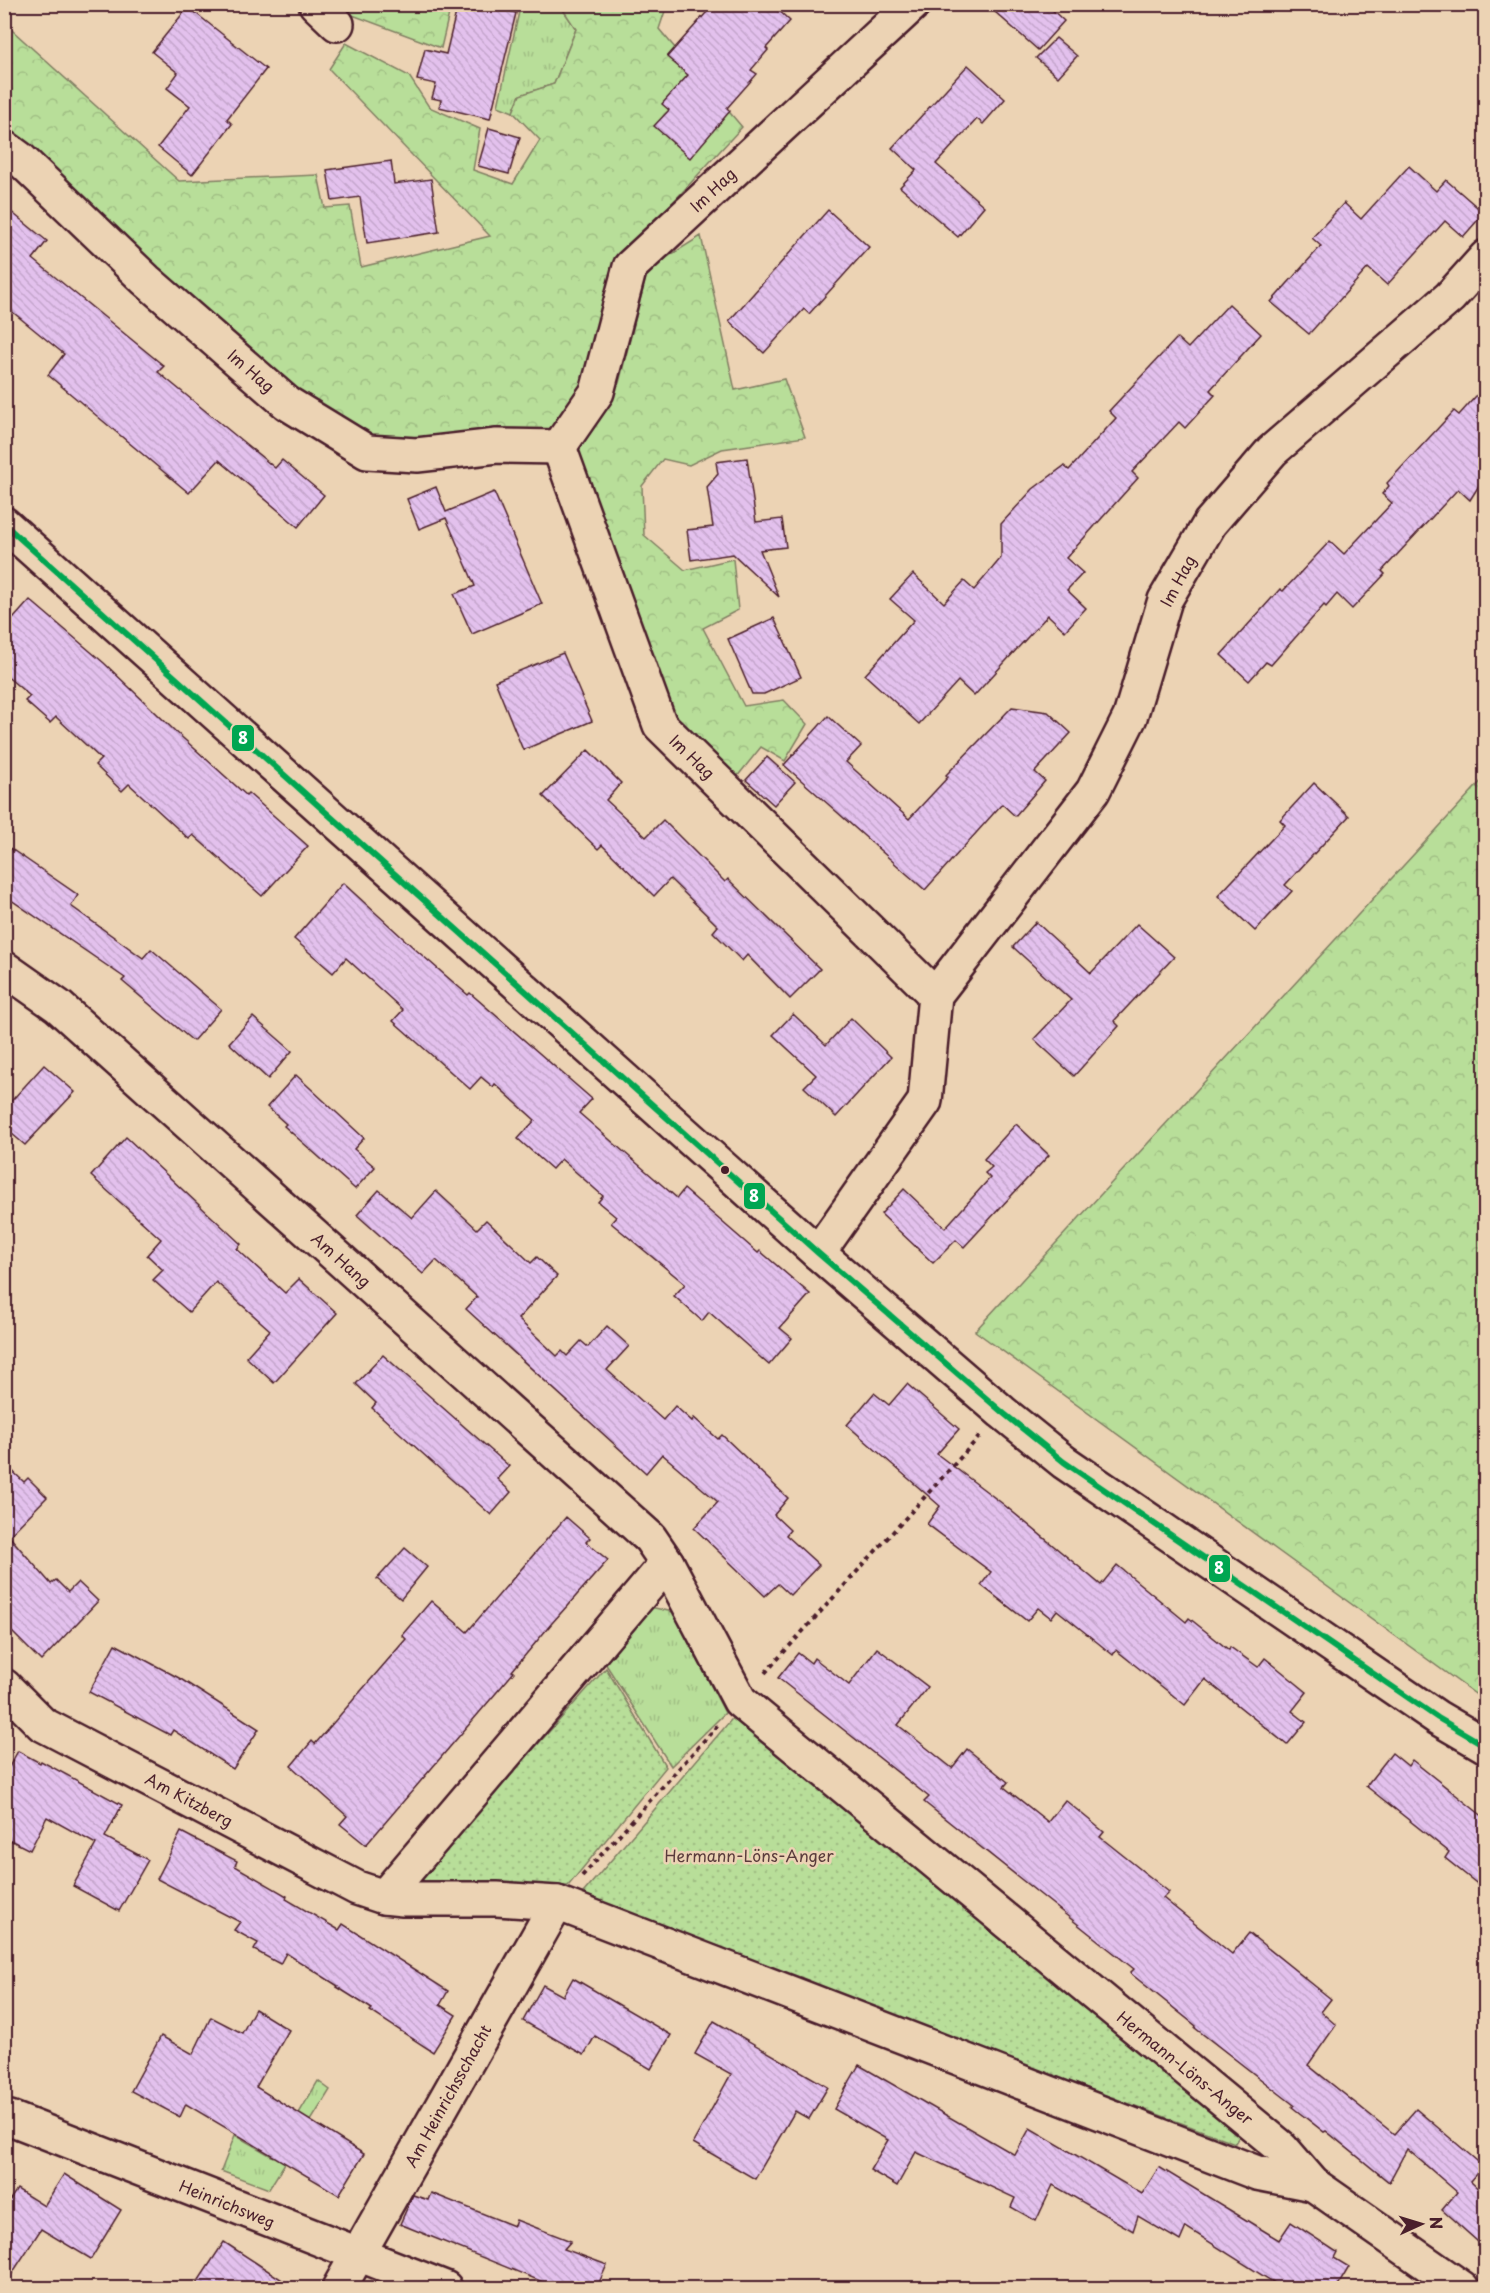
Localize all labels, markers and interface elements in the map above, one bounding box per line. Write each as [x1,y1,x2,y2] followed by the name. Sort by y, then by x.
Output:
[684,162,741,217] street label: Im Hag
[223,343,280,397] street label: Im Hag
[1154,551,1201,611] street label: Im Hag
[231,724,255,752] line badge: 8
[238,725,248,749] text: 8
[664,728,721,784] street label: Im Hag
[719,1164,731,1176] unlabelled marker
[743,1182,766,1210] line badge: 8
[749,1183,759,1207] text: 8
[307,1226,377,1293] street label: Am Hang
[1208,1554,1231,1583] line badge: 8
[1214,1555,1224,1579] text: 8
[141,1766,238,1832] street label: Am Kitzberg
[664,1843,834,1867] park label: Hermann-Löns-Anger
[1112,2005,1259,2130] street label: Hermann-Löns-Anger
[398,2020,496,2171] street label: Am Heinrichsschacht
[176,2173,279,2233] street label: Heinrichsweg
[1391,2194,1451,2254] north arrow
[1425,2216,1449,2230] text: N

